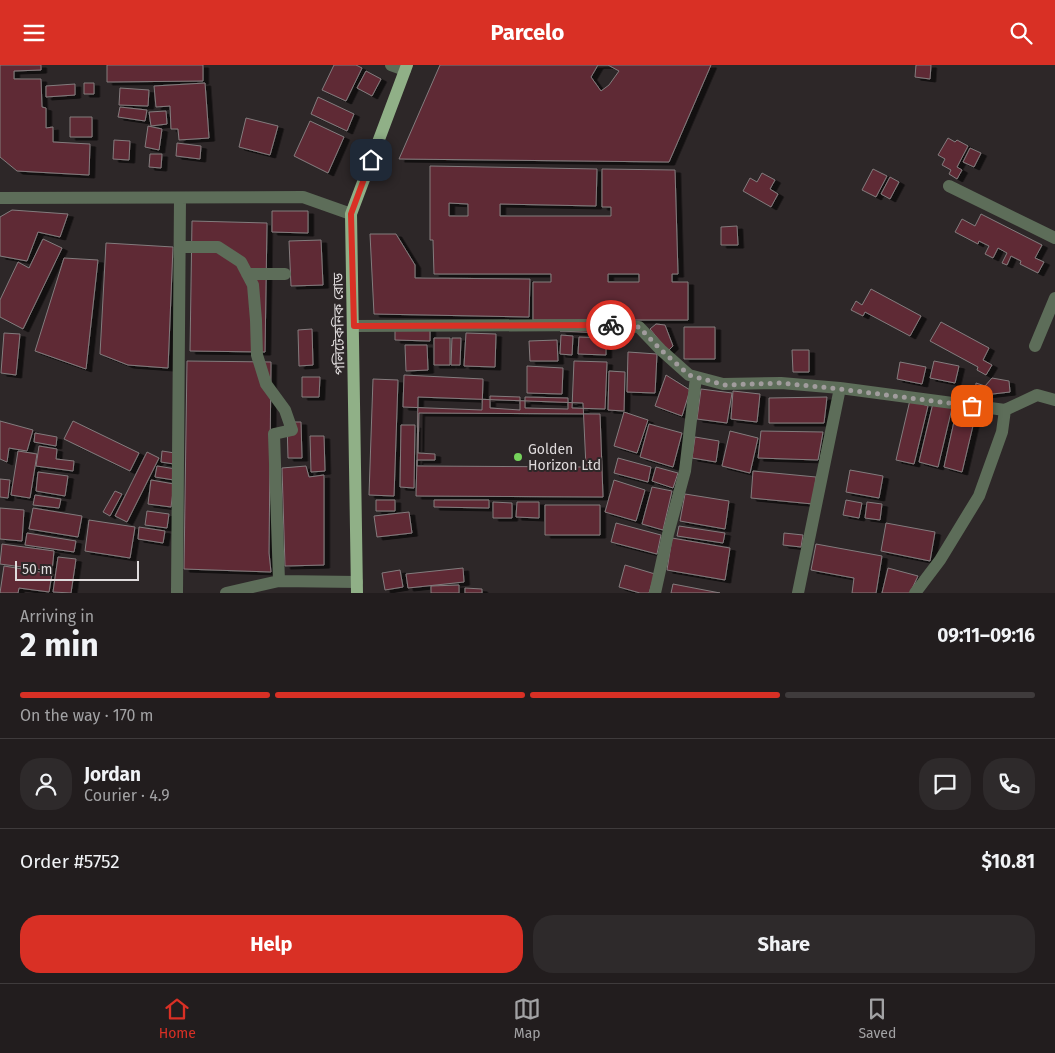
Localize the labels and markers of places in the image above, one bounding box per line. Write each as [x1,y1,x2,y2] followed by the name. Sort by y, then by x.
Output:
[350,139,392,181] pin
[951,385,993,427] pin
[528,441,601,474] place label: Golden Horizon Ltd
[512,451,524,463] marker: Golden Horizon Ltd

